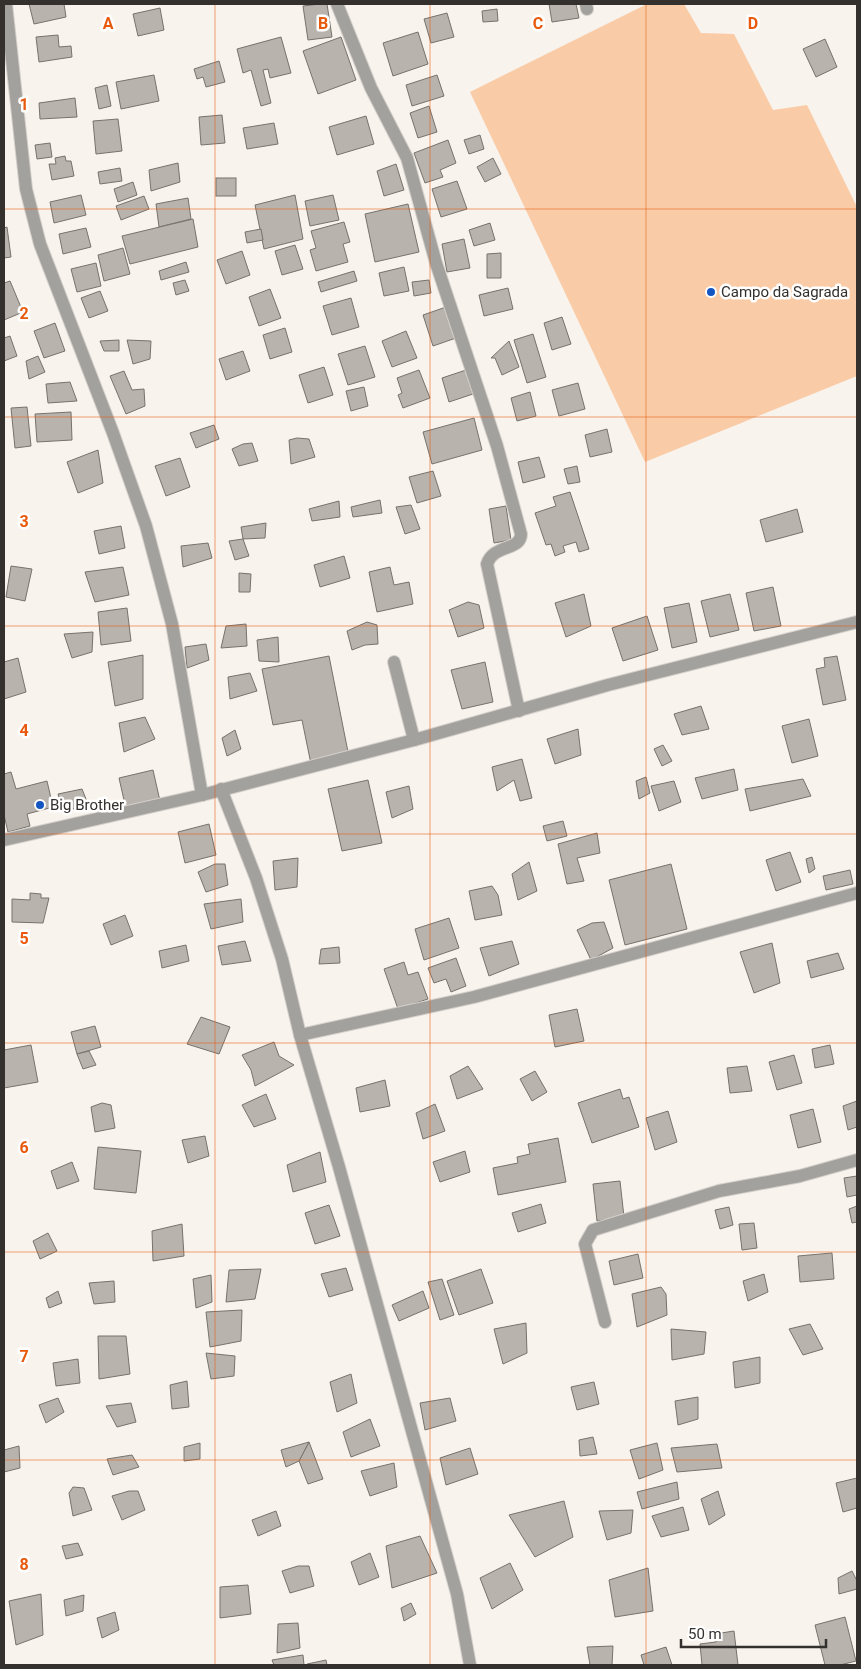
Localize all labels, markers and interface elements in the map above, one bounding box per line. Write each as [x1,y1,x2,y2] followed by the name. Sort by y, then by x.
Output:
[103,14,114,33] text: A
[318,14,328,33] text: B
[533,14,543,33] text: C
[748,14,758,33] text: D
[19,95,29,114] text: 1
[721,283,848,301] place label: Campo da Sagrada
[705,286,717,298] marker: Campo da Sagrada
[19,304,29,323] text: 2
[19,512,29,531] text: 3
[19,721,29,740] text: 4
[50,796,124,814] place label: Big Brother
[34,799,46,811] marker: Big Brother
[19,929,29,948] text: 5
[19,1138,29,1157] text: 6
[19,1347,29,1366] text: 7
[19,1555,29,1574] text: 8
[681,1616,826,1648] scale bar
[688,1625,722,1643] text: 50 m

